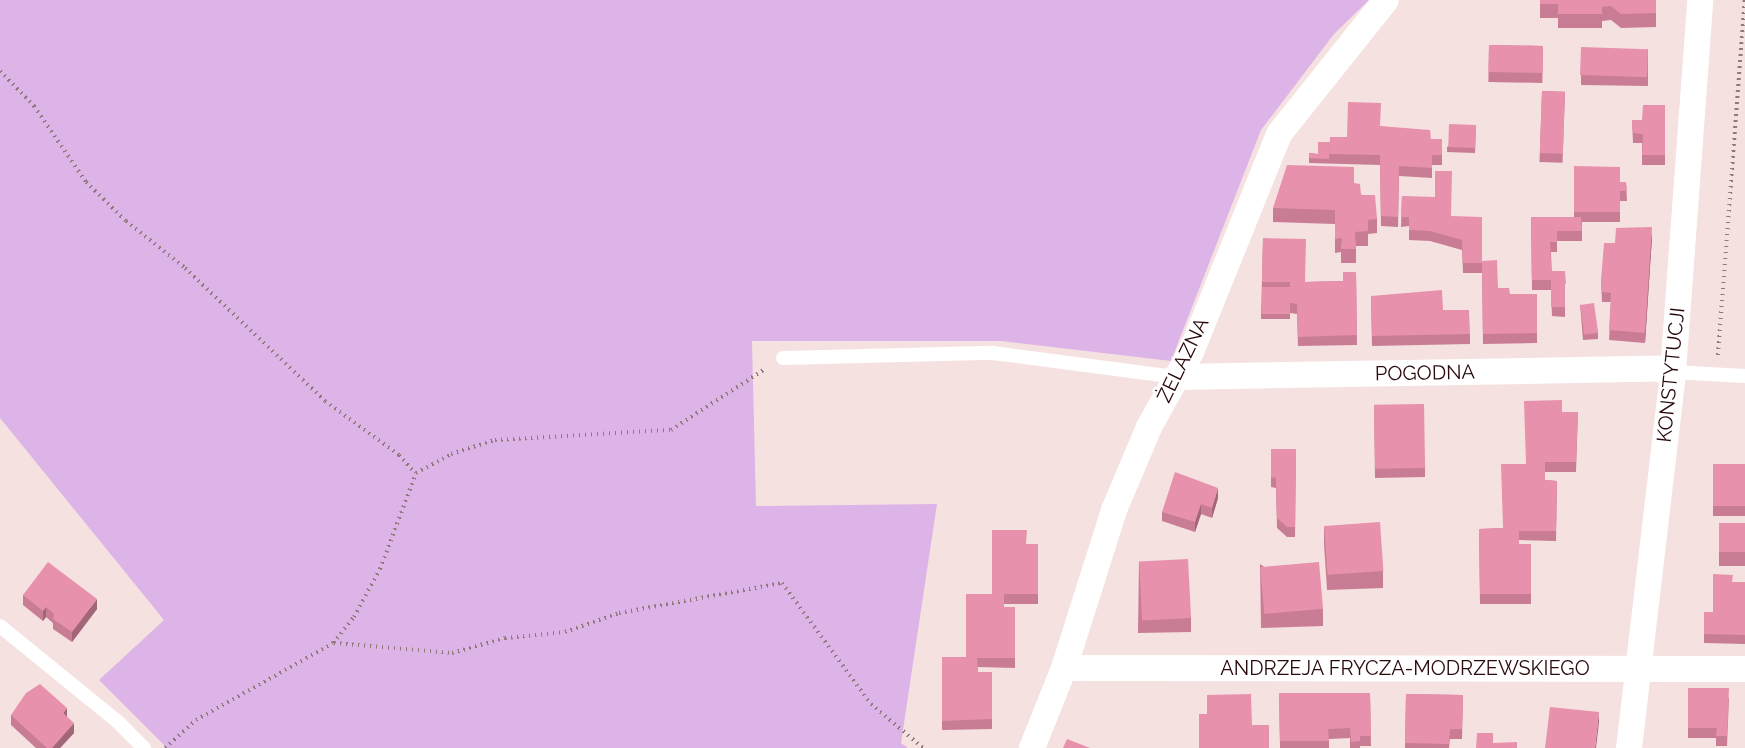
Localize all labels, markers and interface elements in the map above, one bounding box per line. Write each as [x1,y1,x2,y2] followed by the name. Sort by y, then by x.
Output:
[1652,306,1690,444] street label: KONSTYTUCJI
[1152,314,1214,406] street label: ŻELAZNA
[1375,360,1475,386] street label: POGODNA
[1220,656,1590,680] street label: ANDRZEJA FRYCZA-MODRZEWSKIEGO

